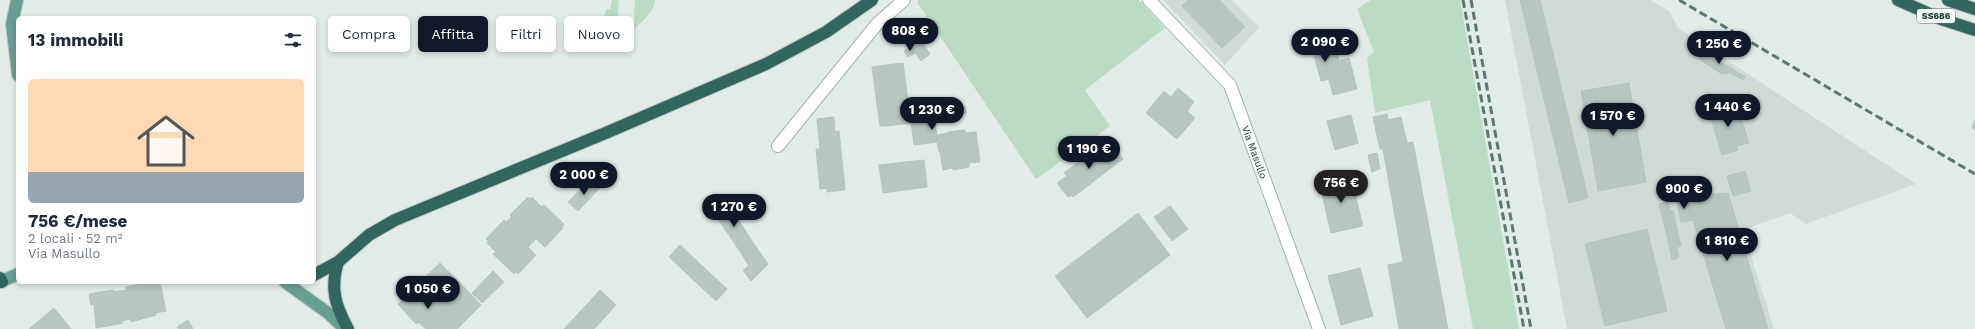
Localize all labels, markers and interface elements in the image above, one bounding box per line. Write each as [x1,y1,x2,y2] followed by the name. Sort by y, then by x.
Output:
[1917,9,1955,23] road number: SS686
[328,16,410,52] chip: Compra
[418,16,488,52] chip: Affitta
[496,16,556,52] chip: Filtri
[564,16,634,52] chip: Nuovo
[882,18,938,52] pin: 808 €
[891,23,929,38] text: 808 €
[282,29,304,51] icon: filters
[1288,29,1362,63] pin: 2 090 €
[28,30,124,50] text: 13 immobili
[1682,31,1756,65] pin: 1 250 €
[1300,34,1350,49] text: 2 090 €
[1696,36,1742,51] text: 1 250 €
[1691,94,1765,128] pin: 1 440 €
[895,97,969,131] pin: 1 230 €
[1704,99,1752,114] text: 1 440 €
[909,102,955,117] text: 1 230 €
[1576,103,1650,137] pin: 1 570 €
[130,105,202,177] icon: home
[1590,108,1636,123] text: 1 570 €
[1240,124,1269,180] street label: Via Masullo
[1052,136,1126,170] pin: 1 190 €
[1067,141,1111,156] text: 1 190 €
[547,162,621,196] pin: 2 000 €
[559,167,609,182] text: 2 000 €
[1313,170,1369,204] pin: 756 €
[1323,175,1359,190] text: 756 €
[1656,176,1712,210] pin: 900 €
[1665,181,1703,196] text: 900 €
[697,194,771,228] pin: 1 270 €
[711,199,757,214] text: 1 270 €
[28,211,127,231] text: 756 €/mese
[1690,228,1764,262] pin: 1 810 €
[28,231,122,246] text: 2 locali · 52 m²
[1705,233,1749,248] text: 1 810 €
[28,246,100,261] text: Via Masullo
[391,276,465,310] pin: 1 050 €
[405,281,451,296] text: 1 050 €

